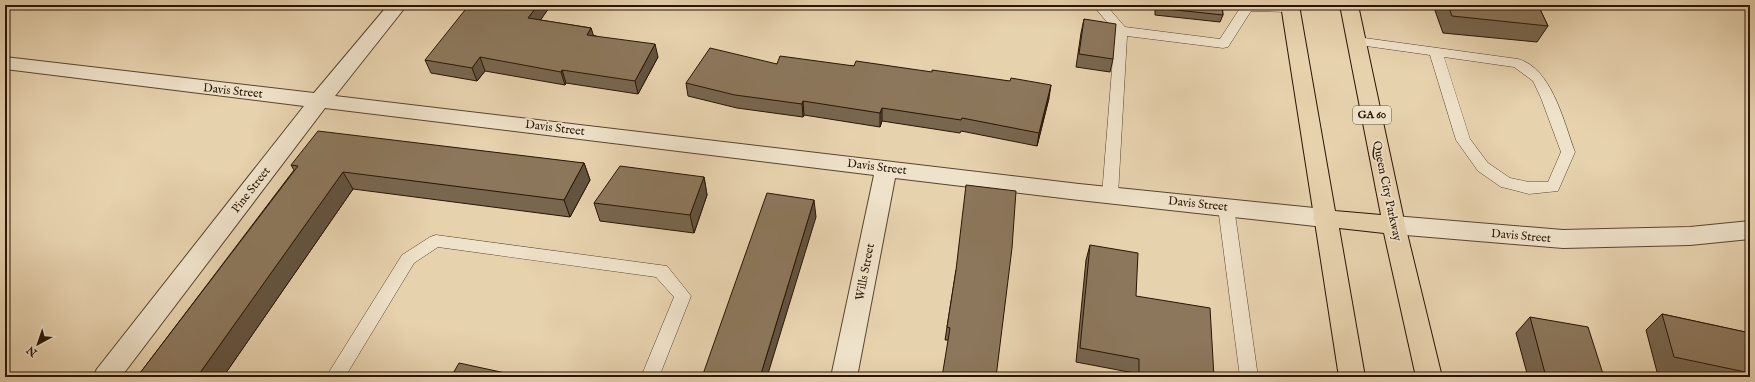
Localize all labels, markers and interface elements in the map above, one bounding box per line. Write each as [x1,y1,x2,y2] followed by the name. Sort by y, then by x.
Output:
[202,80,264,102] street label: Davis Street
[1353,106,1391,124] road number: GA 60
[524,117,586,139] street label: Davis Street
[1369,140,1405,243] street label: Queen City Parkway
[846,156,908,178] street label: Davis Street
[228,164,274,216] street label: Pine Street
[1167,193,1229,215] street label: Davis Street
[1491,226,1551,246] street label: Davis Street
[852,242,878,302] street label: Wills Street
[18,324,58,364] north arrow
[24,342,41,360] text: N

